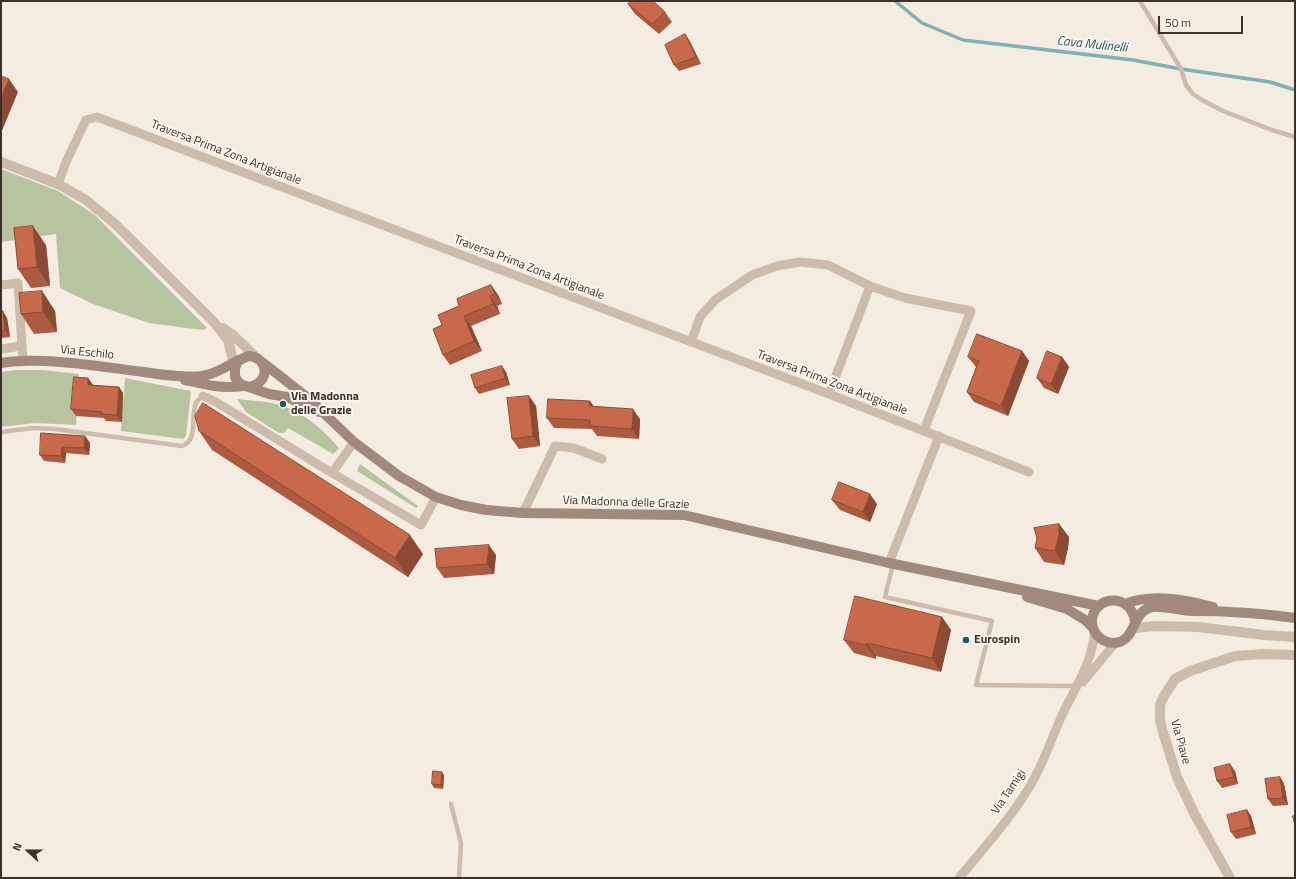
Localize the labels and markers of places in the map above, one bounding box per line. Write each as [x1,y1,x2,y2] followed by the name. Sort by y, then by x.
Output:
[291,390,359,418] place label: Via Madonna delle Grazie
[278,399,288,409] marker: Via Madonna delle Grazie
[974,633,1020,647] place label: Eurospin
[961,635,971,645] marker: Eurospin

